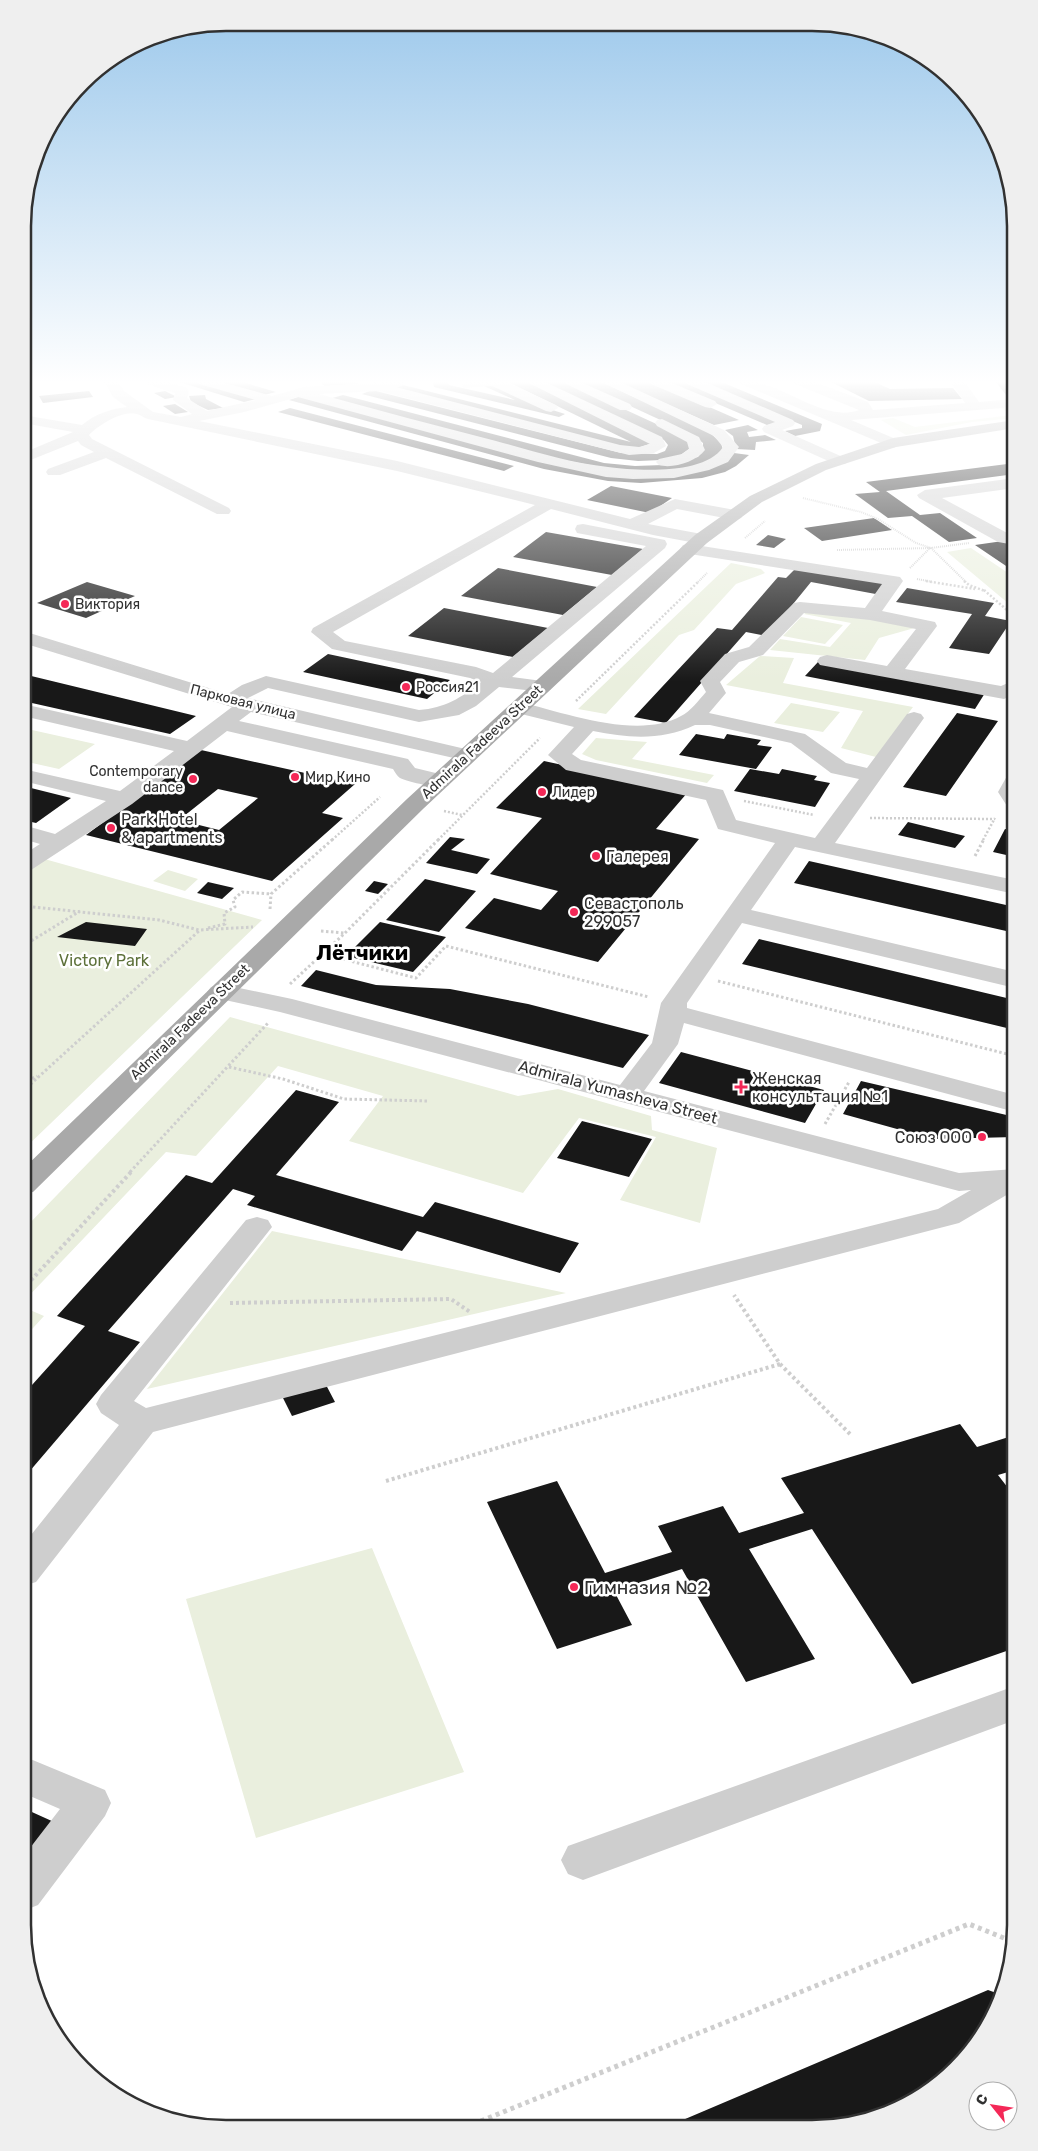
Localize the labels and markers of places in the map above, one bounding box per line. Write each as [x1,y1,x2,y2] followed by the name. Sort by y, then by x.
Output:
[75,596,140,613] place label: Виктория
[59,598,71,610] marker: Виктория
[416,679,479,696] place label: Россия21
[400,681,412,693] marker: Россия21
[89,763,183,796] place label: Contemporary dance
[305,769,370,786] place label: Мир Кино
[289,771,301,783] marker: Мир Кино
[187,773,199,785] marker: Contemporary dance
[552,784,595,801] place label: Лидер
[536,786,548,798] marker: Лидер
[121,810,223,847] place label: Park Hotel & apartments
[105,822,117,834] marker: Park Hotel & apartments
[606,847,669,866] place label: Галерея
[590,850,602,862] marker: Галерея
[584,894,683,931] place label: Севастополь 299057
[568,906,580,918] marker: Севастополь 299057
[752,1069,888,1106] place label: Женская консультация №1
[734,1080,748,1094] marker: Женская консультация №1
[895,1128,972,1147] place label: Союз ООО
[976,1131,988,1143] marker: Союз ООО
[584,1576,708,1599] place label: Гимназия №2
[568,1581,580,1593] marker: Гимназия №2

